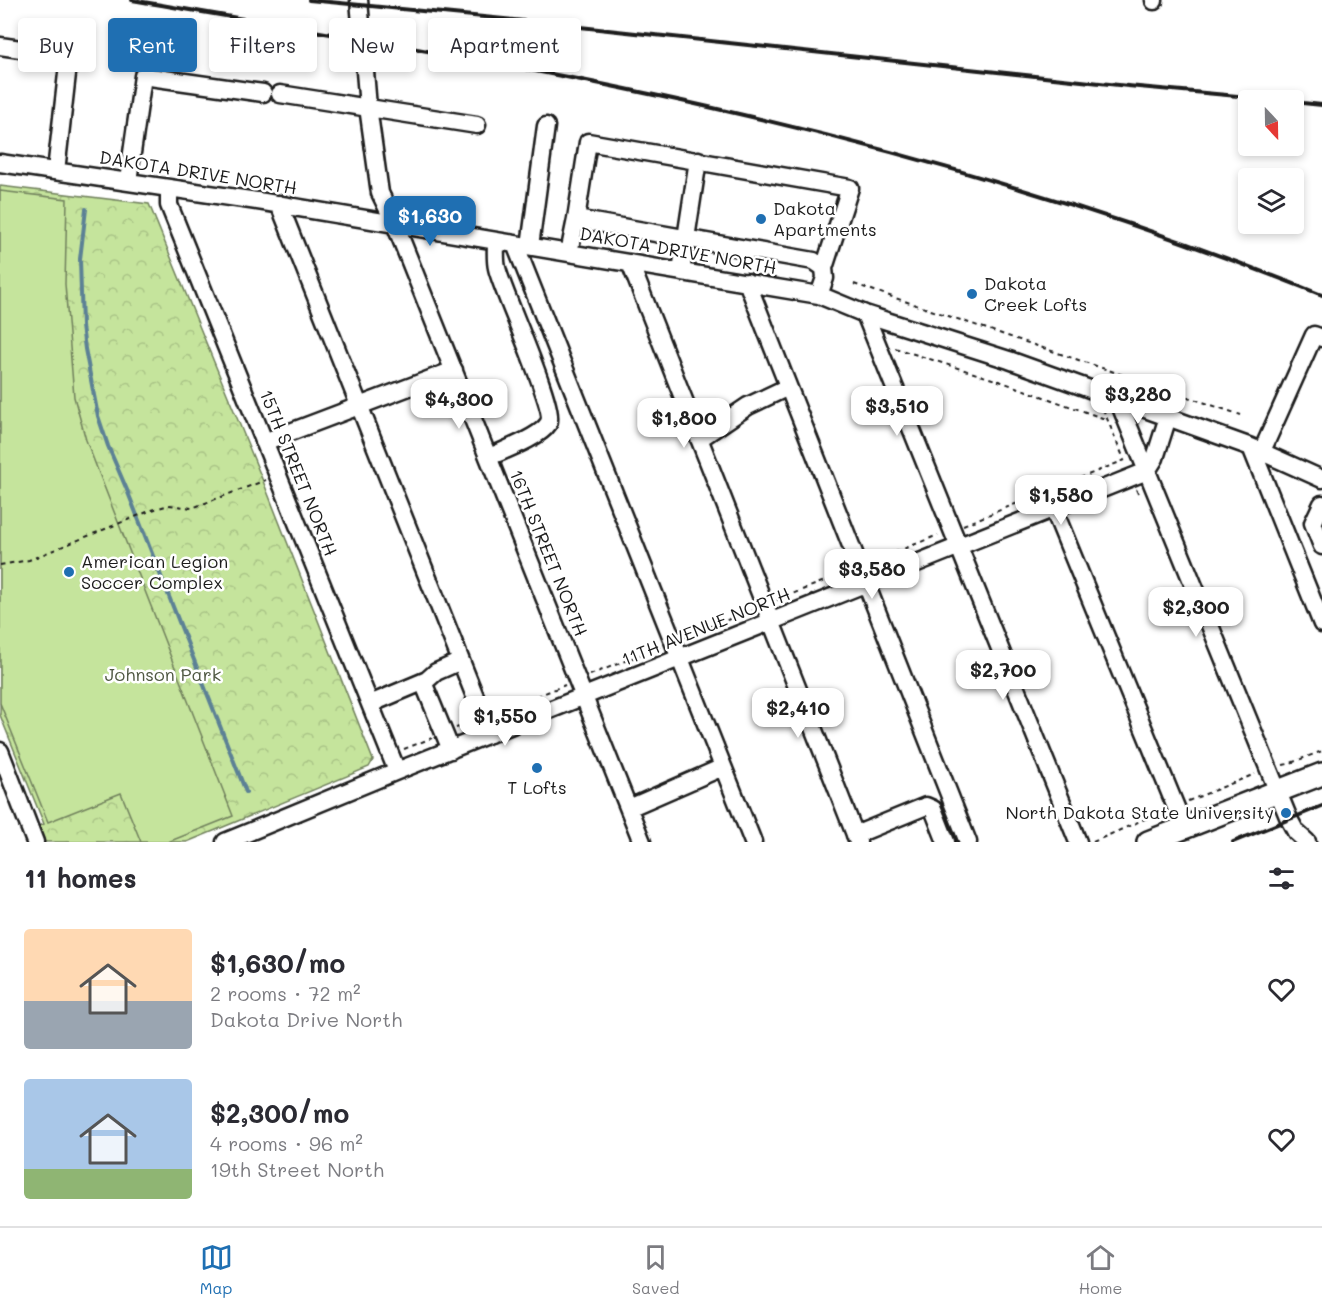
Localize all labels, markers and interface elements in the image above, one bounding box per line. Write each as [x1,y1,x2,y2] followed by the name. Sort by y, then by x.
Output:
[18,18,96,72] chip: Buy
[108,18,197,72] chip: Rent
[209,18,317,72] chip: Filters
[329,18,416,72] chip: New
[428,18,581,72] chip: Apartment
[1238,90,1304,156] north arrow
[1238,90,1304,234] map controls
[98,145,299,199] street label: DAKOTA DRIVE NORTH
[1238,168,1304,234] button: layers
[381,196,479,247] pin: $1,630
[773,196,877,241] place label: Dakota Apartments
[398,202,462,228] text: $1,630
[754,212,768,226] marker: Dakota Apartments
[578,221,779,279] street label: DAKOTA DRIVE NORTH
[984,271,1087,316] place label: Dakota Creek Lofts
[965,287,979,301] marker: Dakota Creek Lofts
[1089,374,1187,425] pin: $3,280
[410,379,508,430] pin: $4,300
[1105,380,1171,406] text: $3,280
[425,385,493,411] text: $4,300
[255,386,343,559] street label: 15TH STREET NORTH
[848,386,946,437] pin: $3,510
[865,392,929,418] text: $3,510
[635,398,733,449] pin: $1,800
[651,404,717,430] text: $1,800
[505,466,593,639] street label: 16TH STREET NORTH
[1012,475,1110,526] pin: $1,580
[1029,481,1093,507] text: $1,580
[81,549,228,594] place label: American Legion Soccer Complex
[823,549,921,600] pin: $3,580
[838,555,906,581] text: $3,580
[62,565,76,579] marker: American Legion Soccer Complex
[618,581,793,671] street label: 11TH AVENUE NORTH
[1147,587,1245,638] pin: $2,300
[1162,593,1230,619] text: $2,300
[954,650,1052,701] pin: $2,700
[970,656,1036,682] text: $2,700
[105,662,221,686] park label: Johnson Park
[749,688,847,739] pin: $2,410
[766,694,830,720] text: $2,410
[456,696,554,747] pin: $1,550
[473,702,537,728] text: $1,550
[530,761,544,775] marker: T Lofts
[507,775,567,799] place label: T Lofts
[1006,800,1274,824] place label: North Dakota State University
[1279,806,1293,820] marker: North Dakota State University
[24,861,137,895] text: 11 homes
[1265,862,1298,895] icon: filters
[210,946,345,980] text: $1,630/mo
[72,953,144,1025] icon: home
[1265,973,1298,1006] icon: heart
[210,980,361,1006] text: 2 rooms · 72 m²
[210,1006,402,1032] text: Dakota Drive North
[210,1096,349,1130] text: $2,300/mo
[72,1103,144,1175] icon: home
[1265,1123,1298,1156] icon: heart
[210,1130,363,1156] text: 4 rooms · 96 m²
[210,1156,384,1182] text: 19th Street North
[200,1241,233,1298] tab: Map
[632,1241,679,1298] tab: Saved
[1079,1241,1122,1298] tab: Home

